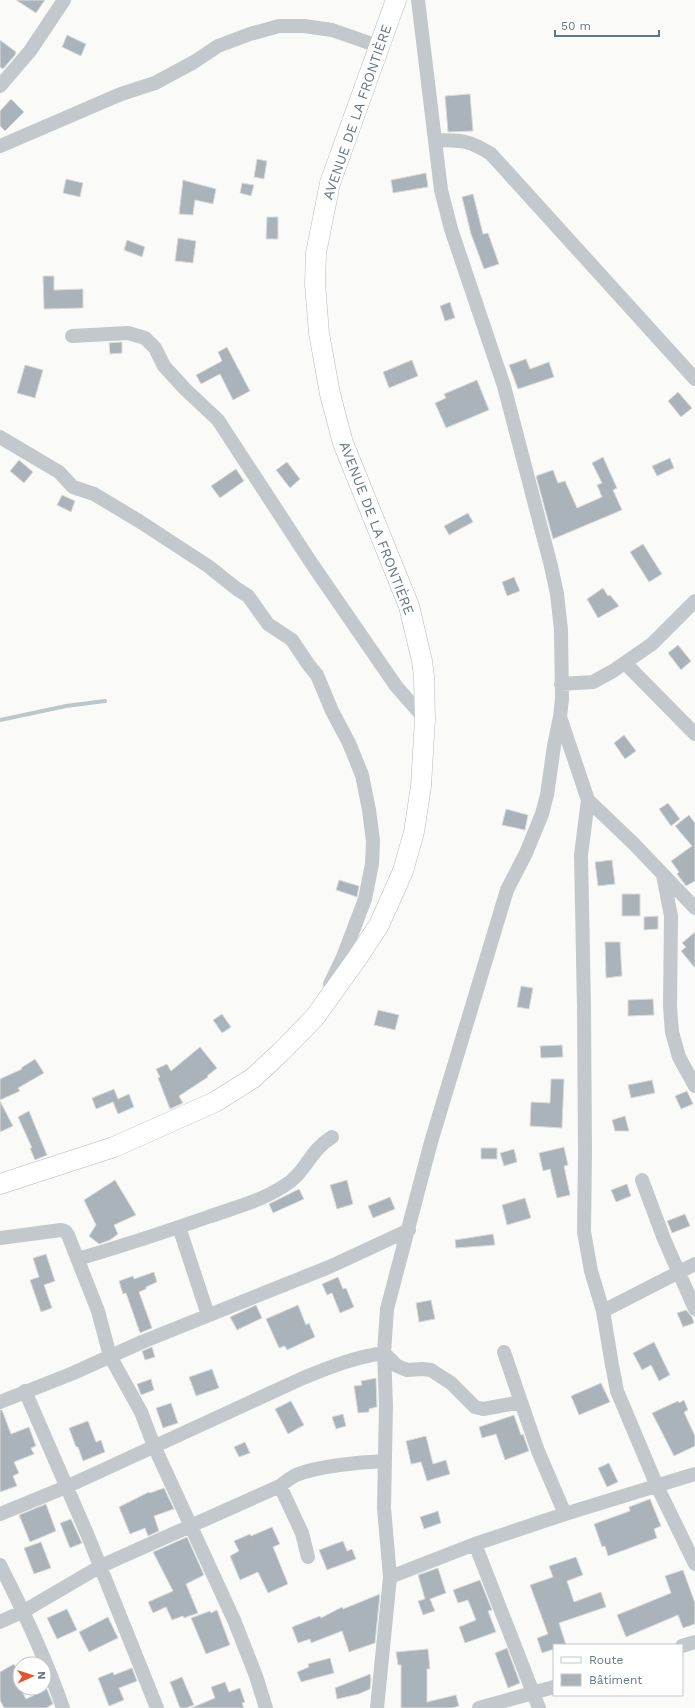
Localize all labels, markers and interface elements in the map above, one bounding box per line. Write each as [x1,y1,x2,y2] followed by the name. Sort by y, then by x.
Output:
[555,12,659,38] scale bar
[561,19,591,33] text: 50 m
[319,22,395,202] street label: AVENUE DE LA FRONTIÈRE
[337,439,417,617] street label: AVENUE DE LA FRONTIÈRE
[553,1644,683,1696] legend
[589,1653,623,1667] text: Route
[12,1656,52,1696] north arrow
[35,1671,48,1680] text: N
[589,1673,642,1687] text: Bâtiment

